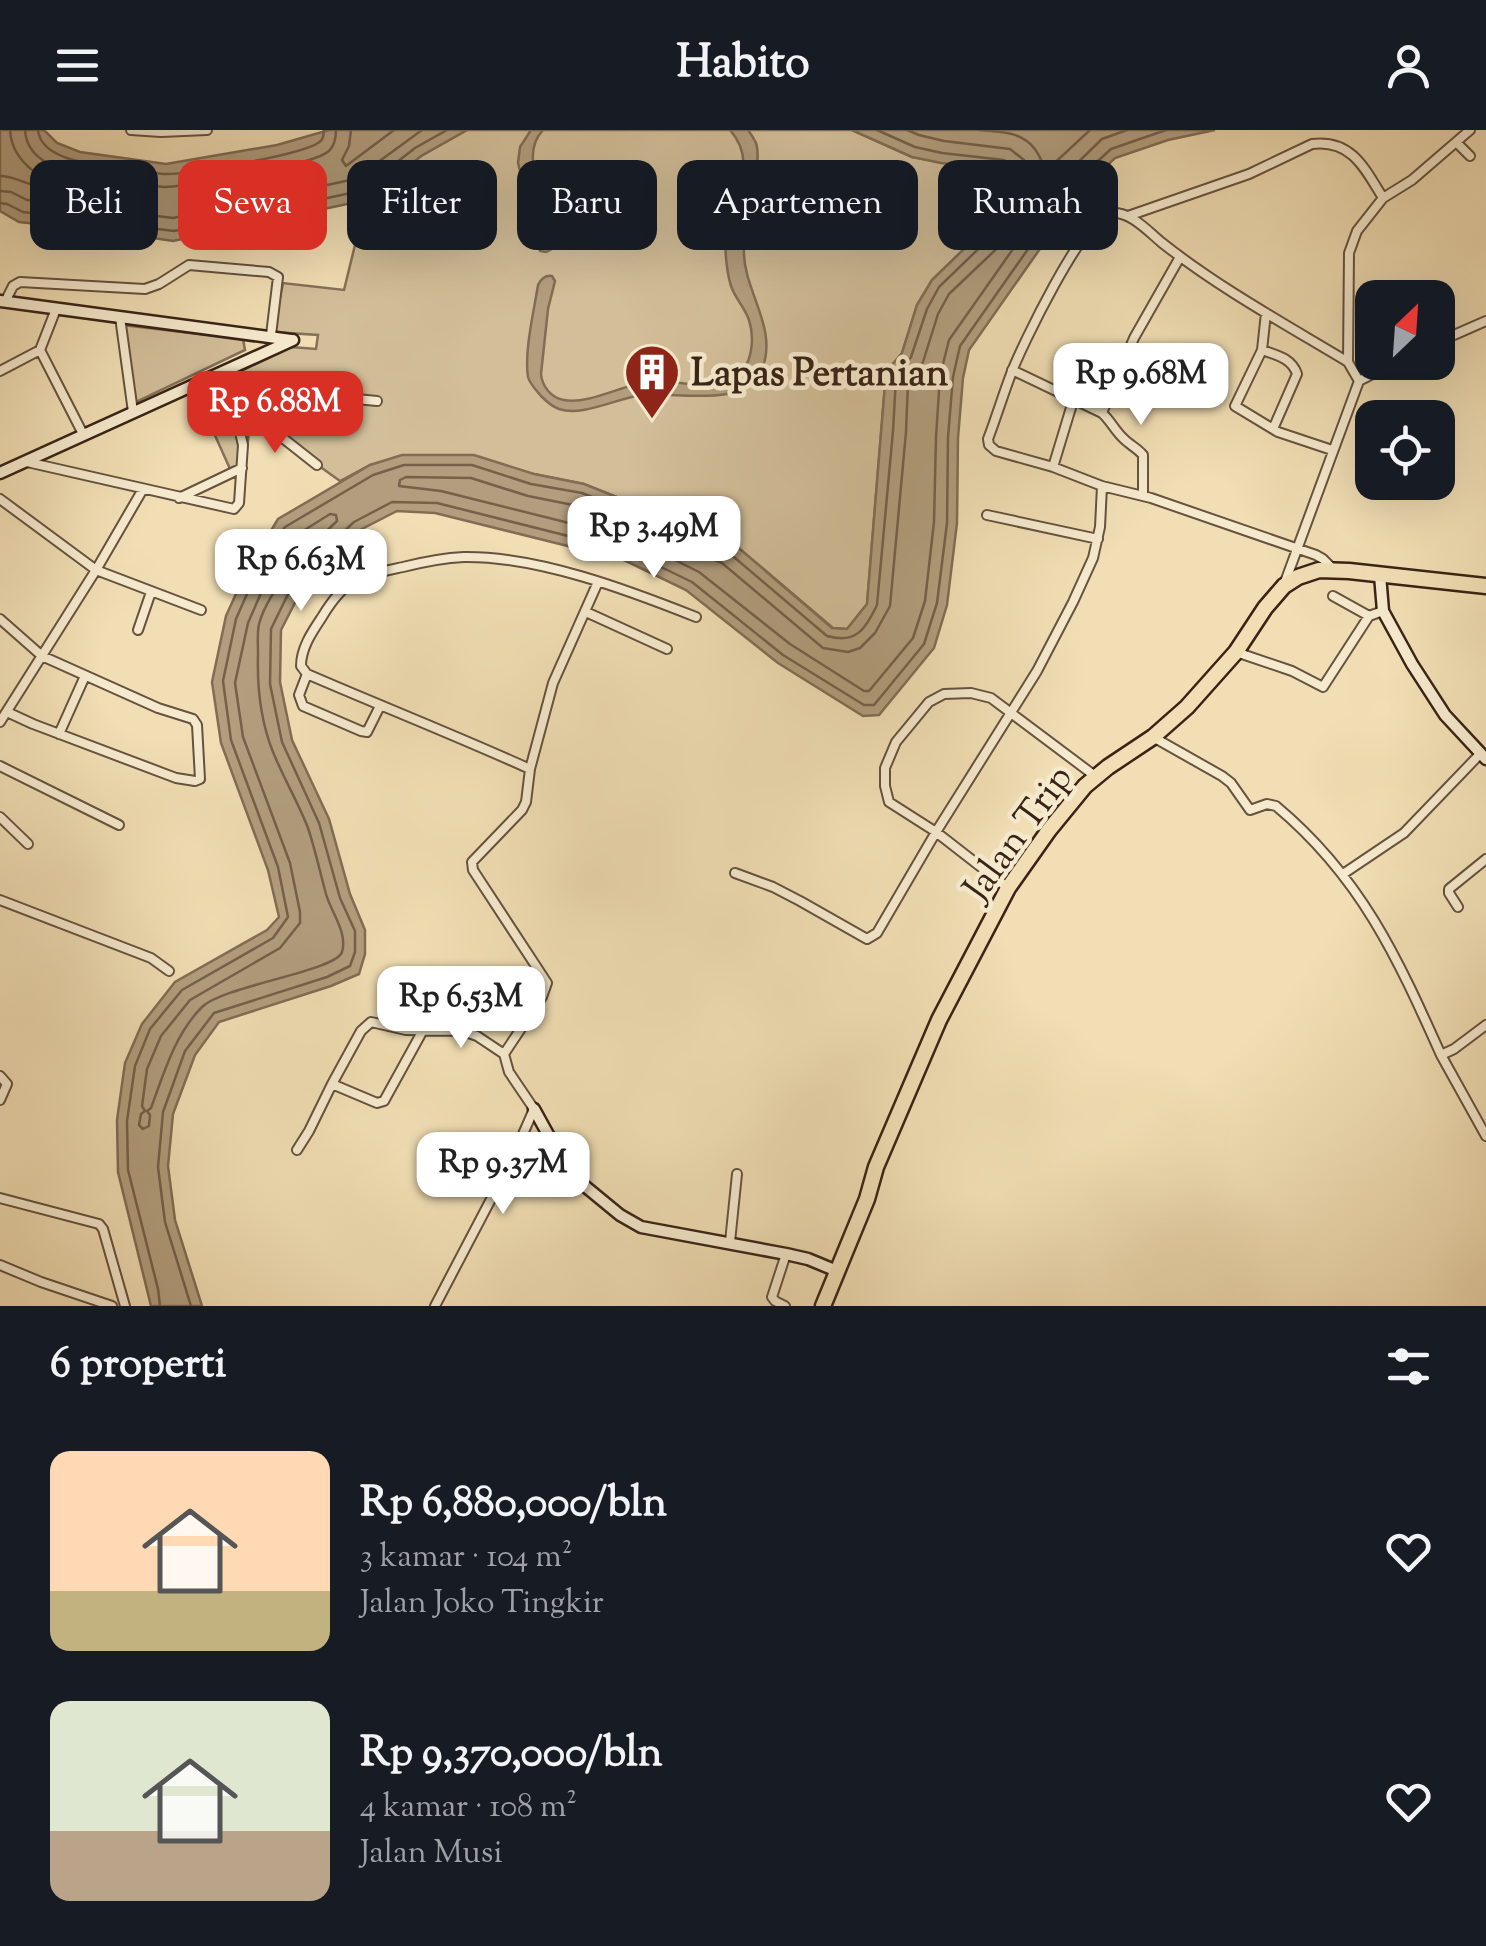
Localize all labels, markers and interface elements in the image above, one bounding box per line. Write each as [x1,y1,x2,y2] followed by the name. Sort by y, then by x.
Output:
[676,33,810,98] text: Habito
[50,38,105,93] icon: menu
[1381,38,1436,93] icon: person
[30,160,158,250] chip: Beli
[178,160,327,250] chip: Sewa
[347,160,497,250] chip: Filter
[517,160,657,250] chip: Baru
[677,160,918,250] chip: Apartemen
[938,160,1118,250] chip: Rumah
[1355,280,1455,380] north arrow
[1355,280,1455,500] map controls
[622,342,682,421] building icon: Lapas Pertanian
[1038,343,1244,428] pin: Rp 9.68M
[691,349,949,403] place label: Lapas Pertanian
[1075,352,1207,398] text: Rp 9.68M
[172,371,378,456] pin: Rp 6.88M
[209,380,341,426] text: Rp 6.88M
[1355,400,1455,500] button: locate
[551,496,757,581] pin: Rp 3.49M
[589,505,719,551] text: Rp 3.49M
[198,529,404,614] pin: Rp 6.63M
[237,538,365,584] text: Rp 6.63M
[951,755,1088,915] street label: Jalan Trip
[358,966,564,1051] pin: Rp 6.53M
[399,975,523,1021] text: Rp 6.53M
[400,1132,606,1217] pin: Rp 9.37M
[439,1141,567,1187] text: Rp 9.37M
[50,1336,226,1396] text: 6 properti
[1381,1339,1436,1394] icon: filters
[360,1475,667,1535] text: Rp 6,880,000/bln
[130,1491,250,1611] icon: home
[1381,1524,1436,1579] icon: heart
[360,1535,573,1581] text: 3 kamar · 104 m²
[360,1581,604,1627] text: Jalan Joko Tingkir
[360,1725,663,1785] text: Rp 9,370,000/bln
[130,1741,250,1861] icon: home
[1381,1774,1436,1829] icon: heart
[360,1785,577,1831] text: 4 kamar · 108 m²
[360,1831,502,1877] text: Jalan Musi

